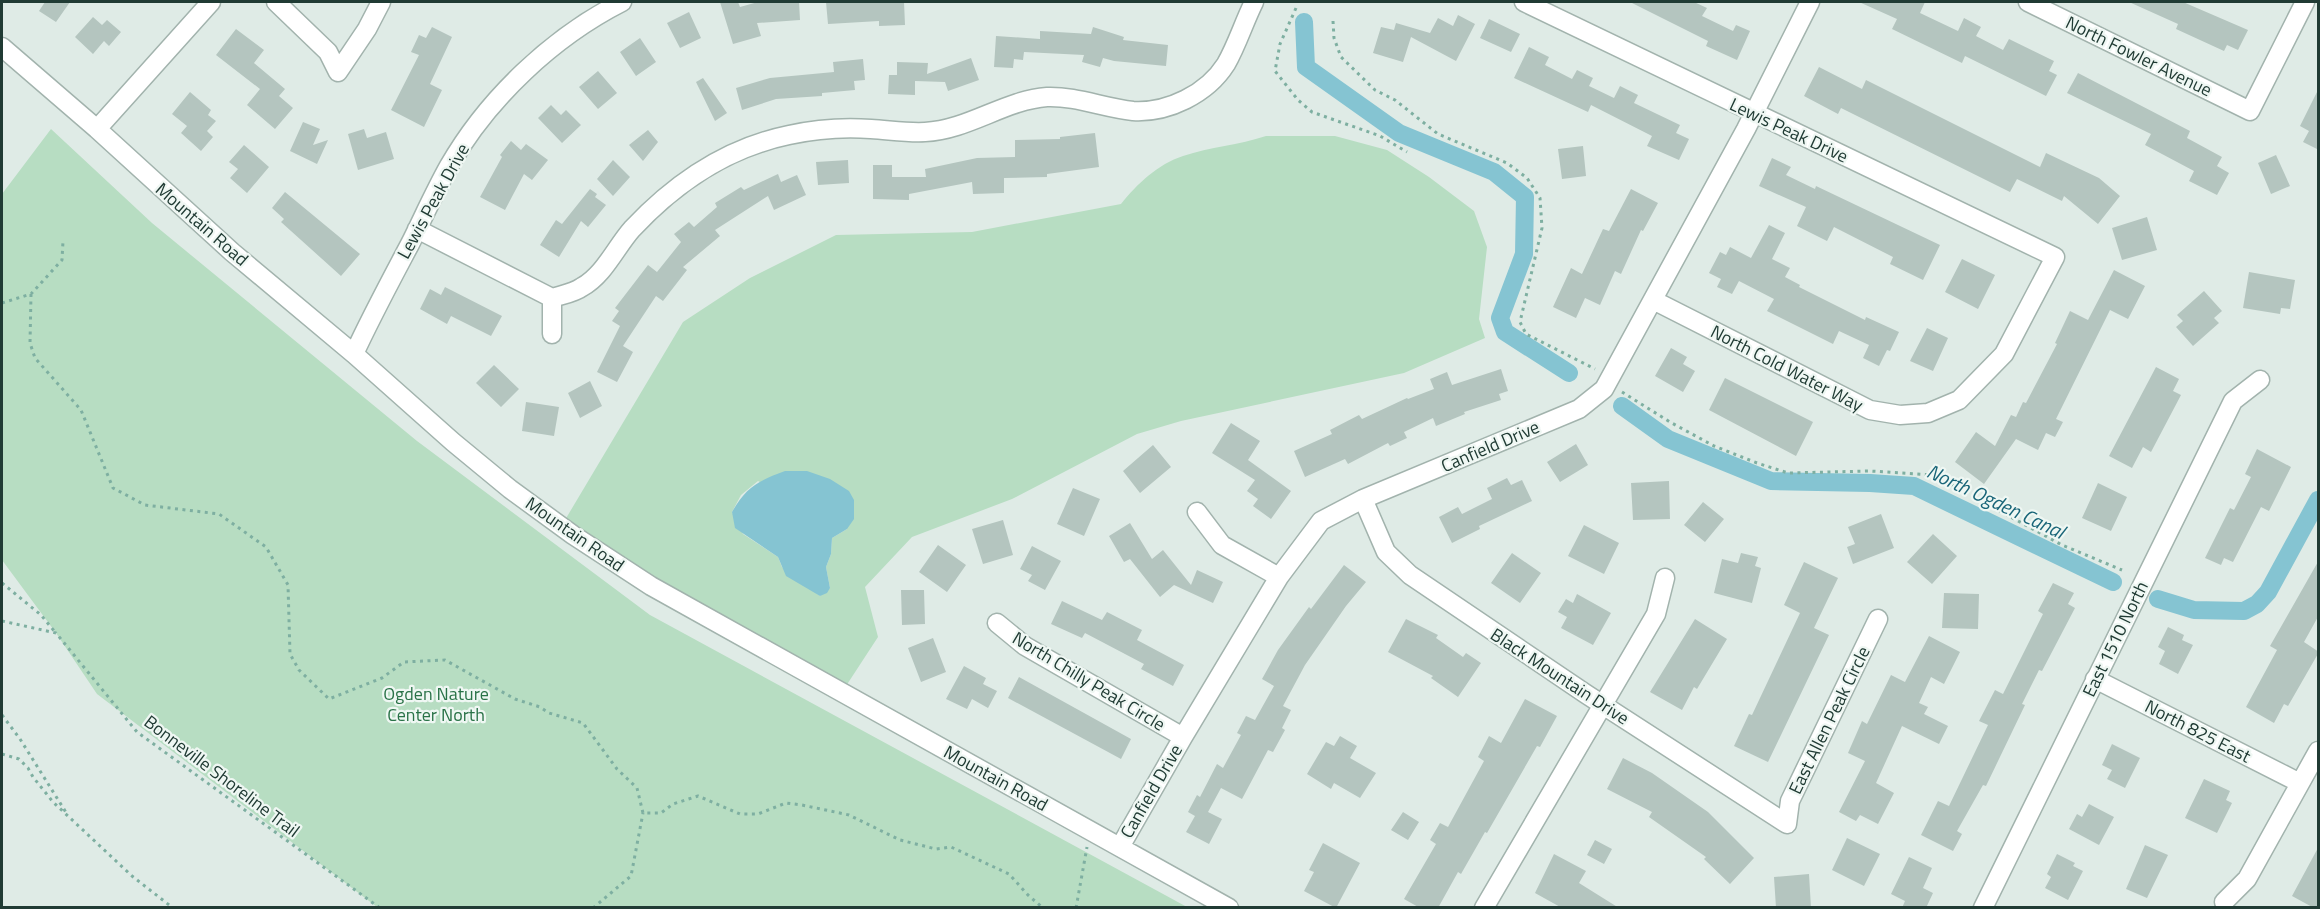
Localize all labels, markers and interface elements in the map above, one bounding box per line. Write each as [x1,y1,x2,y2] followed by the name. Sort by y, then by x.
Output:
[2061,9,2217,103] street label: North Fowler Avenue
[1725,91,1853,169] street label: Lewis Peak Drive
[390,138,476,264] street label: Lewis Peak Drive
[150,176,254,272] street label: Mountain Road
[1706,318,1868,418] street label: North Cold Water Way
[1437,413,1543,479] street label: Canfield Drive
[1922,455,2073,548] water label: North Ogden Canal
[520,490,630,578] street label: Mountain Road
[2075,577,2155,701] street label: East 1510 North
[1485,621,1635,731] street label: Black Mountain Drive
[1007,625,1171,737] street label: North Chilly Peak Circle
[1781,641,1877,799] street label: East Allen Peak Circle
[383,680,489,728] park label: Ogden Nature Center North
[2140,693,2256,770] street label: North 825 East
[138,708,306,844] street label: Bonneville Shoreline Trail
[939,738,1053,818] street label: Mountain Road
[1113,739,1189,843] street label: Canfield Drive

